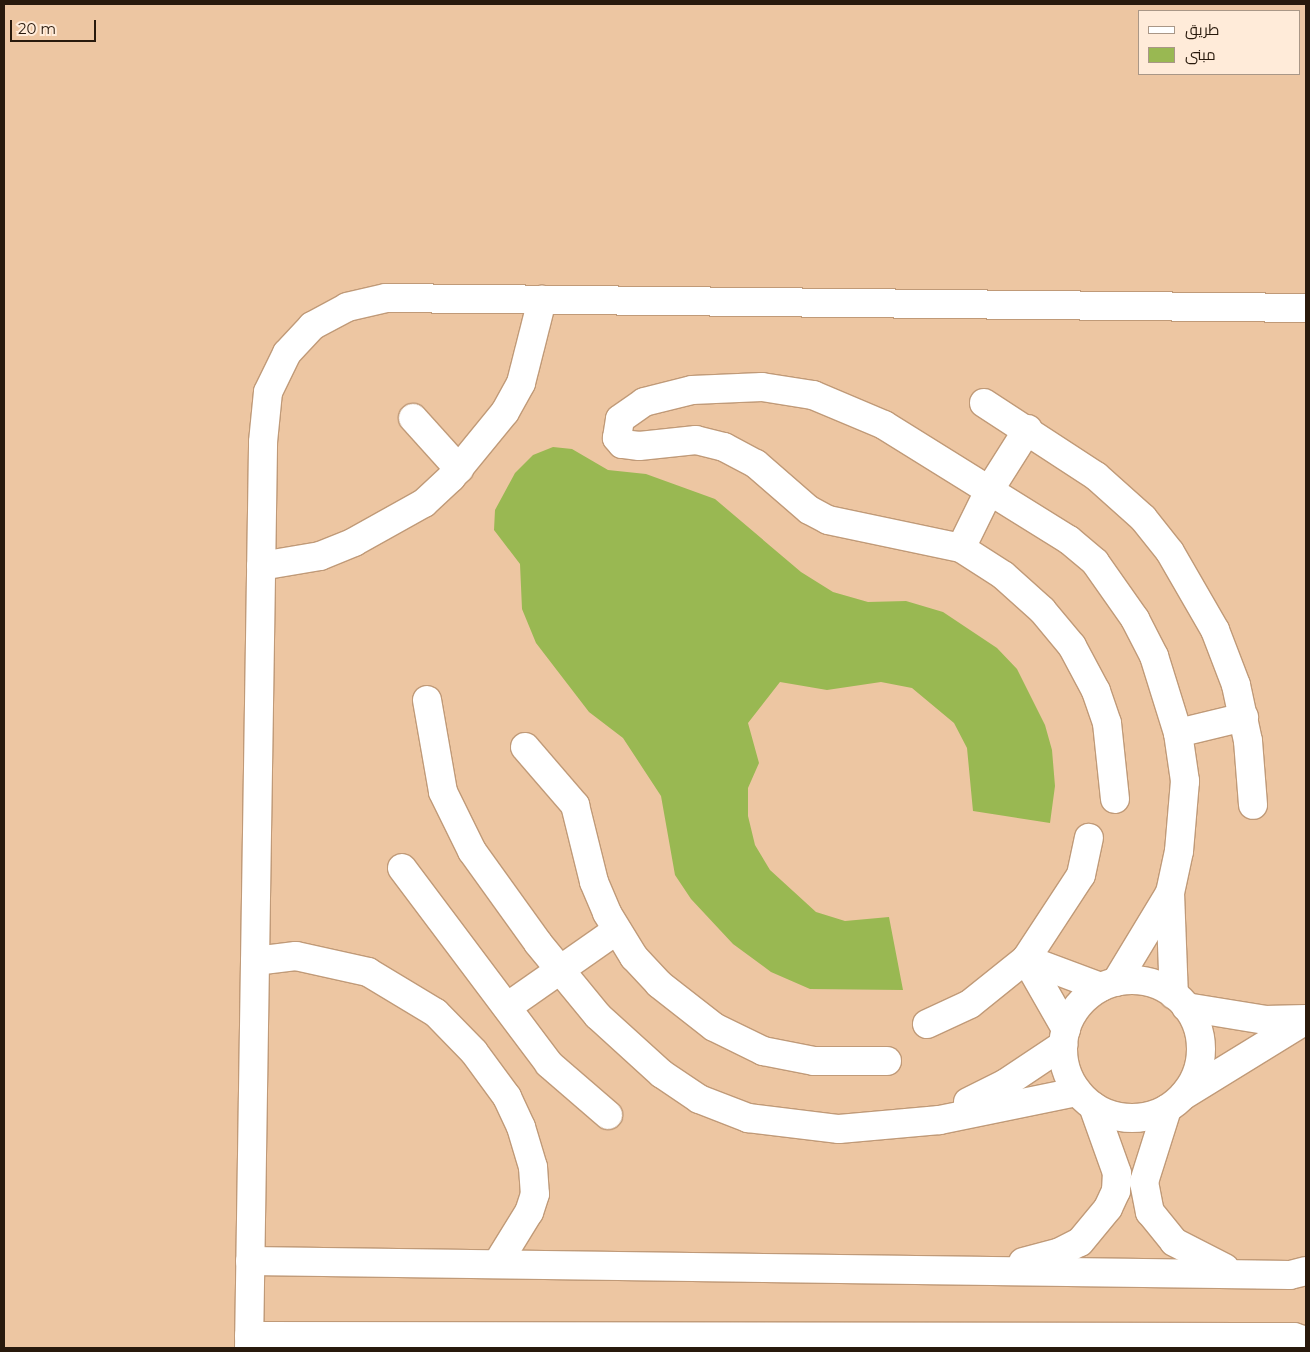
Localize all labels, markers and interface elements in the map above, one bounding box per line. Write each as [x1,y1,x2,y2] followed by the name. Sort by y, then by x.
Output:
[12,10,99,42] scale bar
[1138,10,1300,75] legend
[18,19,56,38] text: 20 m
[1185,20,1219,39] text: طريق
[1185,45,1216,64] text: مبنى

